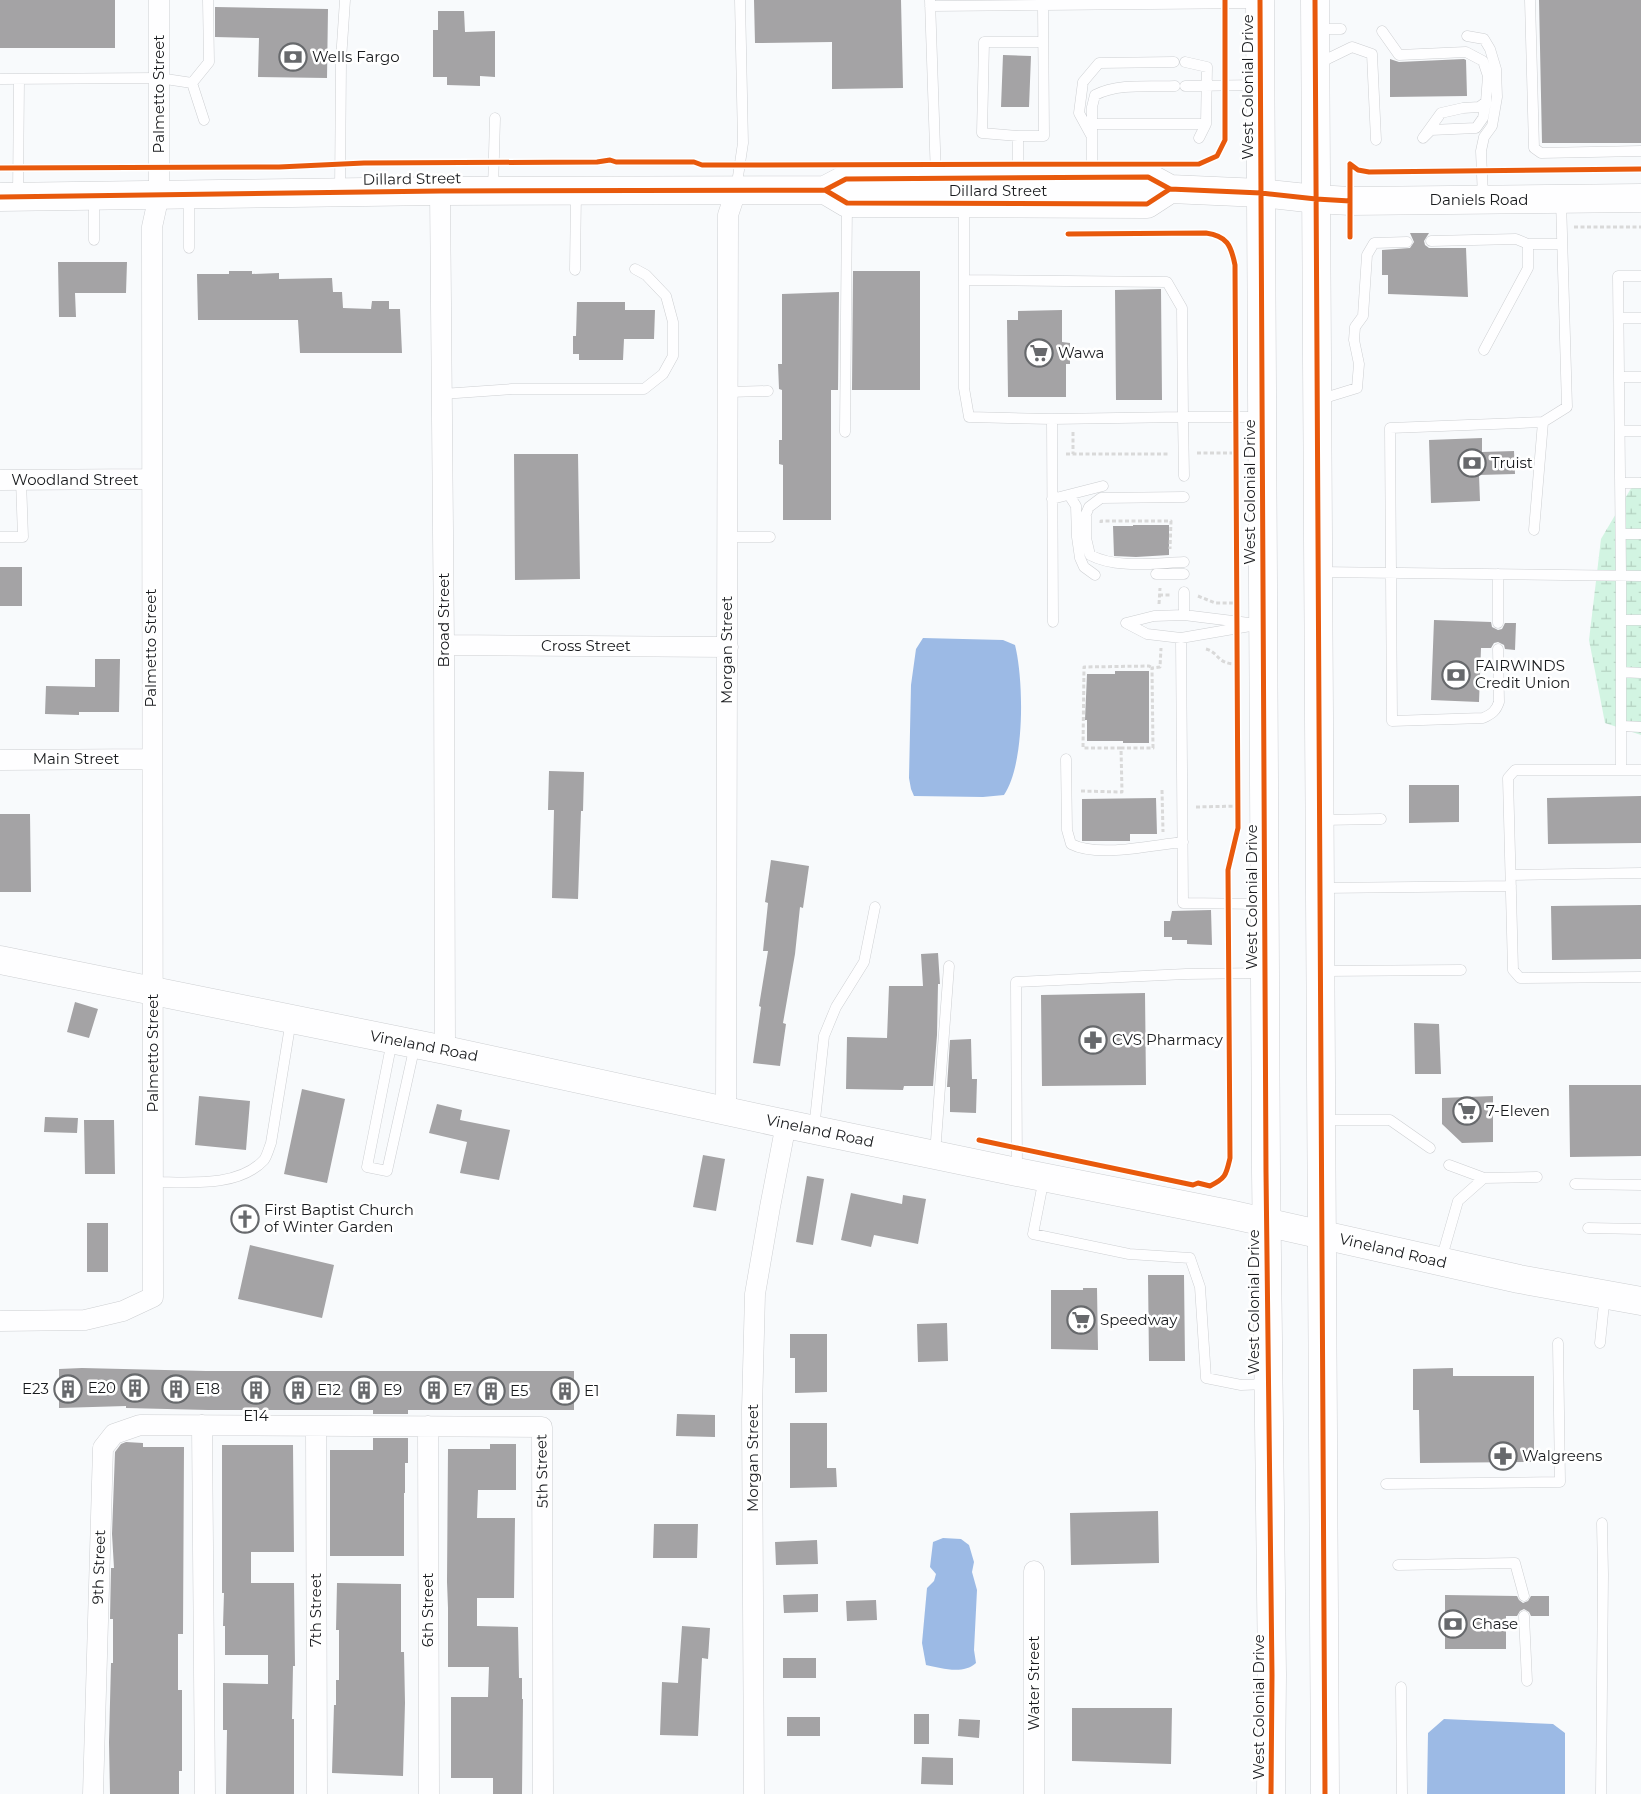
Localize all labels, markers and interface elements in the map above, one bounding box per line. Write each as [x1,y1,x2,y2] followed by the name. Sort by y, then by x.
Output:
[1238,14,1257,160] street label: West Colonial Drive
[149,35,168,153] street label: Palmetto Street
[278,42,308,72] bank icon: Wells Fargo
[312,47,400,66] place label: Wells Fargo
[363,168,461,189] street label: Dillard Street
[949,181,1047,200] street label: Dillard Street
[1430,190,1528,209] street label: Daniels Road
[1024,338,1054,368] supermarket icon: Wawa
[1058,343,1104,362] place label: Wawa
[1240,419,1259,565] street label: West Colonial Drive
[1457,448,1487,478] bank icon: Truist
[1491,453,1533,472] place label: Truist
[11,470,139,489] street label: Woodland Street
[434,573,453,667] street label: Broad Street
[141,589,160,707] street label: Palmetto Street
[717,596,736,704] street label: Morgan Street
[541,636,631,655] street label: Cross Street
[1475,656,1570,692] place label: FAIRWINDS Credit Union
[1441,660,1471,690] bank icon: FAIRWINDS Credit Union
[33,749,119,768] street label: Main Street
[1242,824,1261,970] street label: West Colonial Drive
[143,994,162,1112] street label: Palmetto Street
[1078,1025,1108,1055] pharmacy icon: CVS Pharmacy
[368,1026,480,1065] street label: Vineland Road
[1112,1030,1224,1049] place label: CVS Pharmacy
[1452,1096,1482,1126] supermarket icon: 7-Eleven
[1486,1101,1550,1120] place label: 7-Eleven
[764,1110,876,1151] street label: Vineland Road
[264,1200,414,1236] place label: First Baptist Church of Winter Garden
[230,1204,260,1234] church icon: First Baptist Church of Winter Garden
[1244,1229,1263,1375] street label: West Colonial Drive
[1337,1229,1449,1272] street label: Vineland Road
[1066,1305,1096,1335] supermarket icon: Speedway
[1100,1310,1178,1329] place label: Speedway
[120,1373,150,1403] building icon: E20
[53,1374,83,1404] building icon: E23
[161,1374,191,1404] building icon: E18
[241,1375,271,1405] building icon: E14
[283,1375,313,1405] building icon: E12
[349,1375,379,1405] building icon: E9
[419,1375,449,1405] building icon: E7
[476,1376,506,1406] building icon: E5
[550,1376,580,1406] building icon: E1
[88,1378,116,1397] place label: E20
[22,1379,49,1398] place label: E23
[195,1379,220,1398] place label: E18
[317,1380,341,1399] place label: E12
[383,1380,402,1399] place label: E9
[453,1380,472,1399] place label: E7
[510,1381,528,1400] place label: E5
[584,1381,599,1400] place label: E1
[743,1404,762,1512] street label: Morgan Street
[243,1406,269,1425] place label: E14
[531,1434,552,1508] street label: 5th Street
[1488,1441,1518,1471] pharmacy icon: Walgreens
[1522,1446,1602,1465] place label: Walgreens
[88,1529,109,1605] street label: 9th Street
[306,1573,325,1647] street label: 7th Street
[418,1573,437,1647] street label: 6th Street
[1438,1609,1468,1639] bank icon: Chase
[1472,1614,1518,1633] place label: Chase
[1249,1634,1268,1780] street label: West Colonial Drive
[1024,1636,1043,1730] street label: Water Street

